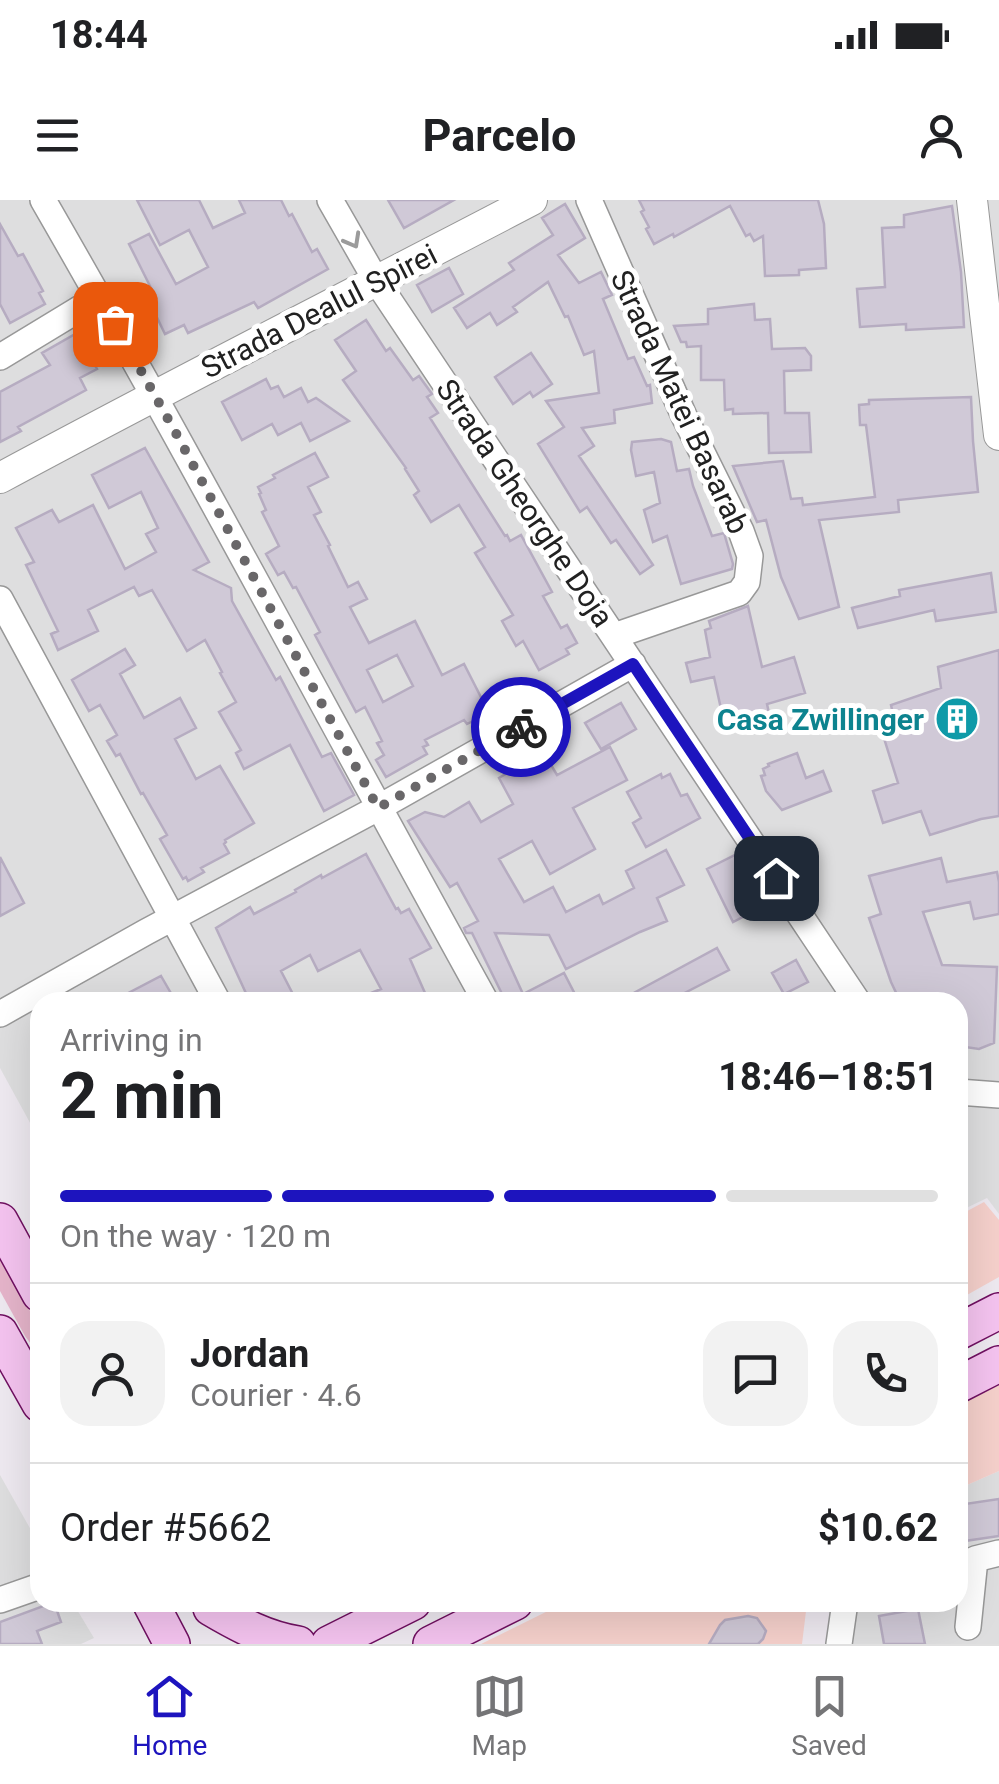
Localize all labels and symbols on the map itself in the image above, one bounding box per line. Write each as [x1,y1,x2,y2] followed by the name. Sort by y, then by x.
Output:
[341,230,361,248] one-way arrow
[195,236,443,386] street label: Strada Dealul Spirei
[604,265,756,539] street label: Strada Matei Basarab
[73,282,158,367] pin
[429,373,621,633] street label: Strada Gheorghe Doja
[471,677,571,777] courier
[934,696,980,742] building icon: Casa Zwillinger
[717,702,924,737] place label: Casa Zwillinger
[734,836,819,921] pin

